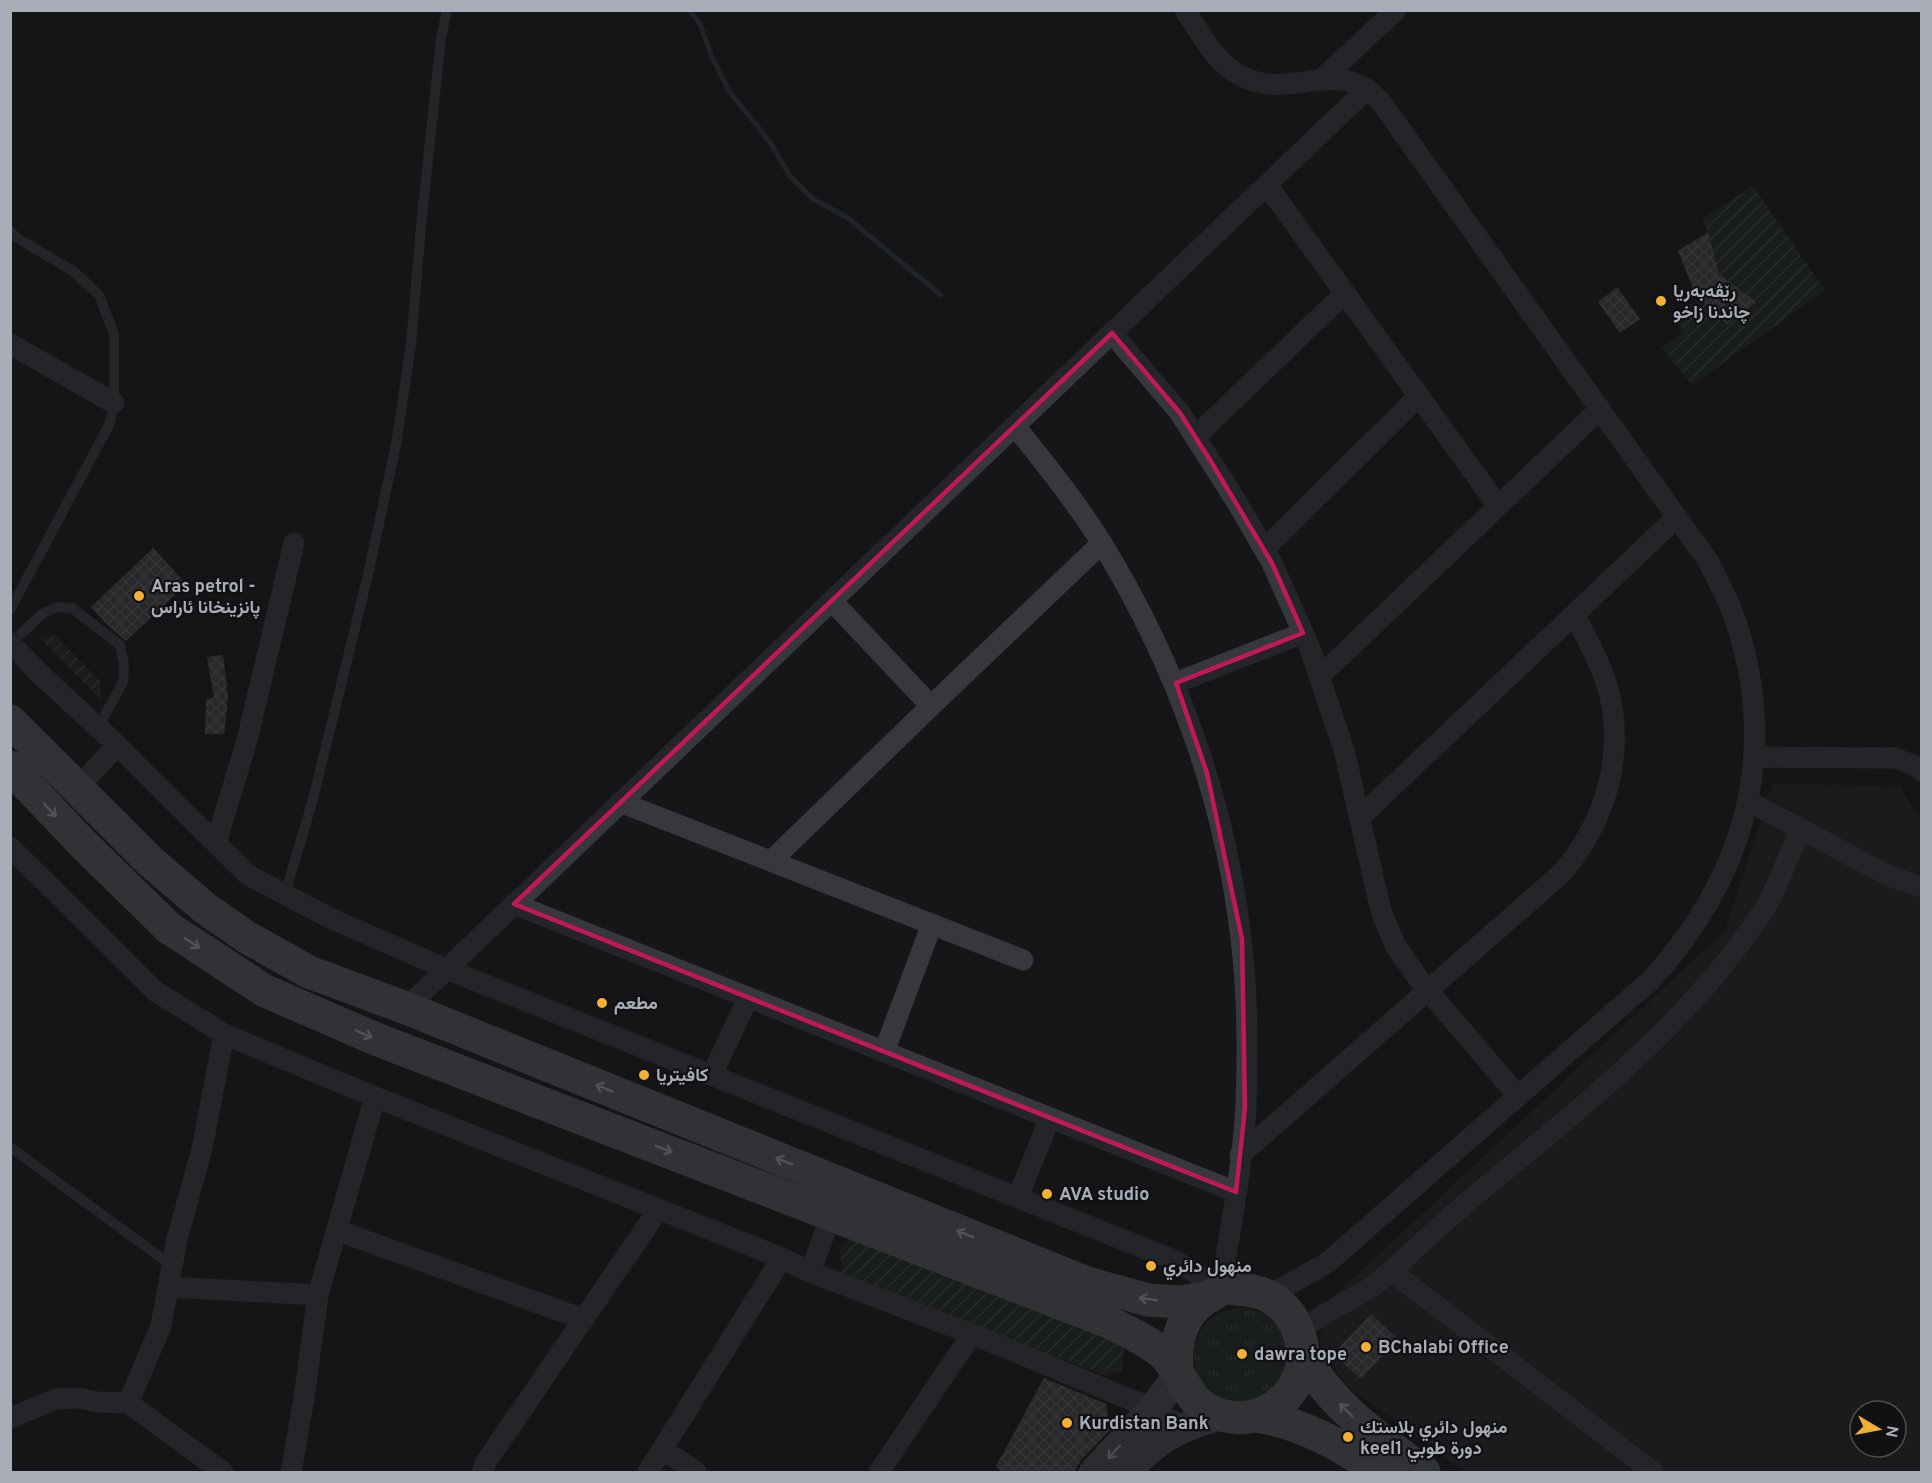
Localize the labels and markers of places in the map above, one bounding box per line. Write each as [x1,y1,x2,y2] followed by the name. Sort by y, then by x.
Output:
[1673,281,1750,325] place label: رێڤه‌به‌ريا چاندنا زاخو
[1654,294,1668,308] marker: رێڤه‌به‌ريا چاندنا زاخو
[151,576,260,620] place label: Aras petrol - پانزینخانا ئاراس
[132,589,146,603] marker: Aras petrol - پانزینخانا ئاراس
[614,993,658,1016] place label: مطعم
[595,996,609,1010] marker: مطعم
[656,1065,708,1088] place label: كافيتريا
[637,1068,651,1082] marker: كافيتريا
[1059,1184,1149,1207] place label: AVA studio
[1040,1187,1054,1201] marker: AVA studio
[1163,1256,1252,1281] place label: منهول دائري
[1144,1259,1158,1273] marker: منهول دائري
[1378,1337,1509,1360] place label: BChalabi Office
[1359,1340,1373,1354] marker: BChalabi Office
[1254,1344,1347,1367] place label: dawra tope
[1235,1347,1249,1361] marker: dawra tope
[1079,1413,1209,1436] place label: Kurdistan Bank
[1060,1416,1074,1430] marker: Kurdistan Bank
[1360,1417,1508,1463] place label: منهول دائري بلاستك keel1 دورة طوبي
[1341,1430,1355,1444] marker: منهول دائري بلاستك keel1 دورة طوبي

